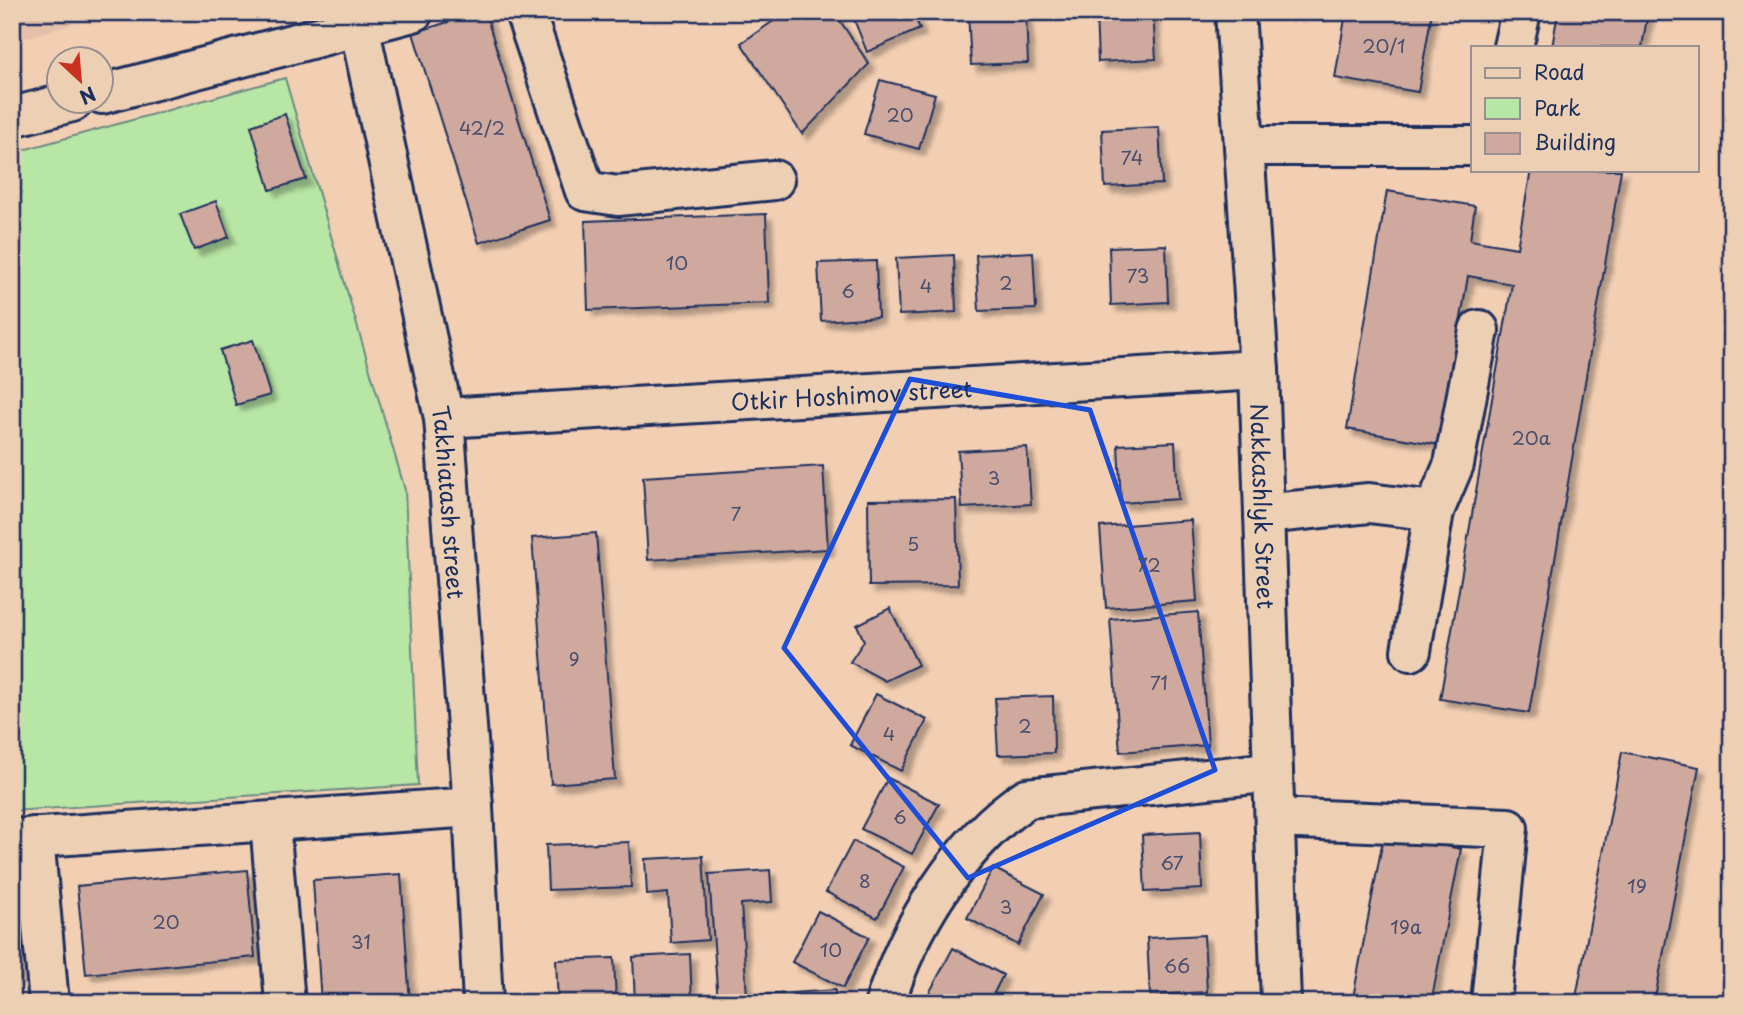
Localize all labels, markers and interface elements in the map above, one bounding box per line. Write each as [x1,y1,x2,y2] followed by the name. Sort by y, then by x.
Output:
[1362,31,1406,59] house number: 20/1
[46,46,116,116] north arrow
[1471,46,1698,172] legend
[1534,55,1585,87] text: Road
[75,80,101,112] text: N
[1534,91,1581,123] text: Park
[886,100,914,128] house number: 20
[459,113,505,141] house number: 42/2
[1534,125,1616,157] text: Building
[1121,143,1143,171] house number: 74
[666,248,688,276] house number: 10
[1127,261,1149,289] house number: 73
[999,268,1013,296] house number: 2
[920,271,932,299] house number: 4
[841,276,855,304] house number: 6
[730,369,973,419] street label: Otkir Hoshimov street
[424,402,475,600] street label: Takhiatash street
[1243,403,1285,610] street label: Nakkashlyk Street
[1512,423,1551,451] house number: 20a
[988,463,1000,491] house number: 3
[731,499,742,527] house number: 7
[907,529,919,557] house number: 5
[1137,550,1161,578] house number: 72
[568,644,580,672] house number: 9
[1150,668,1168,696] house number: 71
[1018,711,1032,739] house number: 2
[883,719,895,747] house number: 4
[893,802,907,830] house number: 6
[1160,848,1184,876] house number: 67
[859,866,871,894] house number: 8
[1627,871,1647,899] house number: 19
[1000,892,1012,920] house number: 3
[152,907,180,935] house number: 20
[1390,912,1422,940] house number: 19a
[351,927,371,955] house number: 31
[820,935,842,963] house number: 10
[1164,951,1190,979] house number: 66

